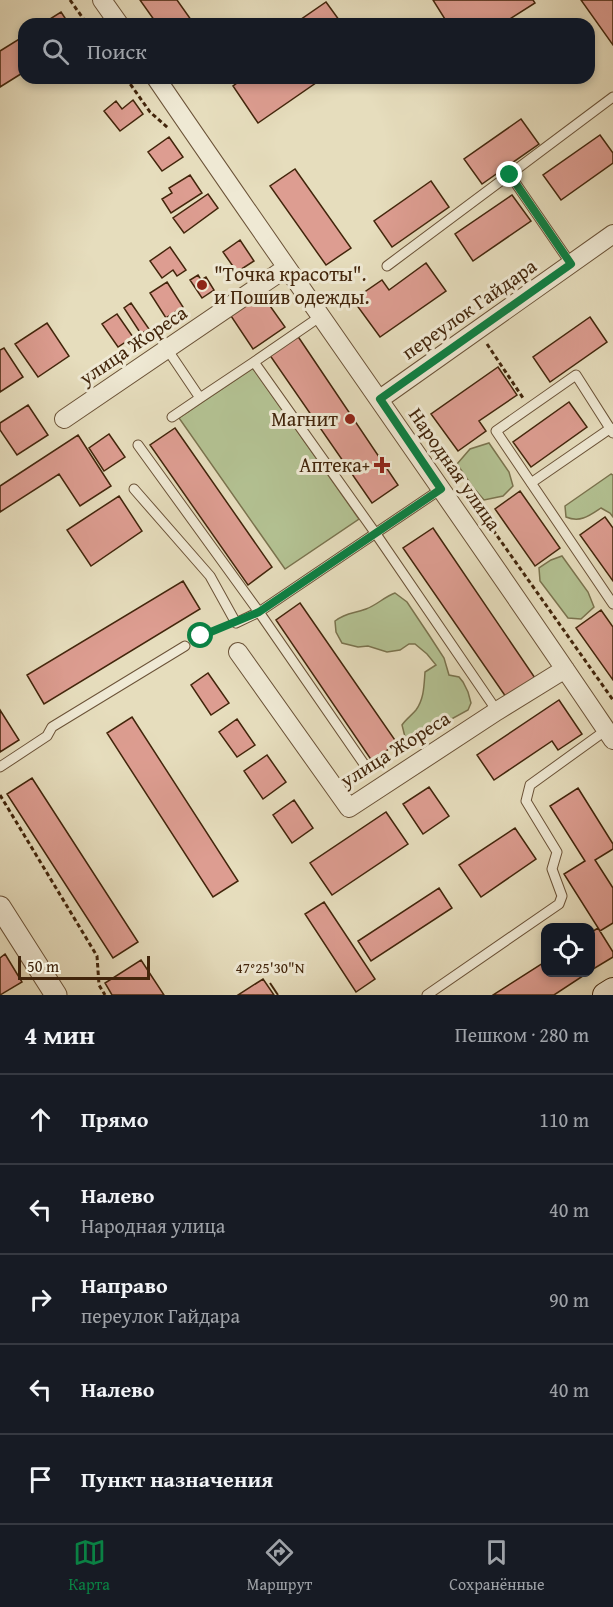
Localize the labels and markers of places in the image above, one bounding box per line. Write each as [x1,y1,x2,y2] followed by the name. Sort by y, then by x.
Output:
[214,259,369,311] place label: "Точка красоты". и Пошив одежды.
[195,278,209,292] marker: "Точка красоты". и Пошив одежды.
[271,404,338,433] place label: Магнит
[343,412,357,426] marker: Магнит
[299,450,370,479] place label: Аптека+
[375,458,389,472] marker: Аптека+

